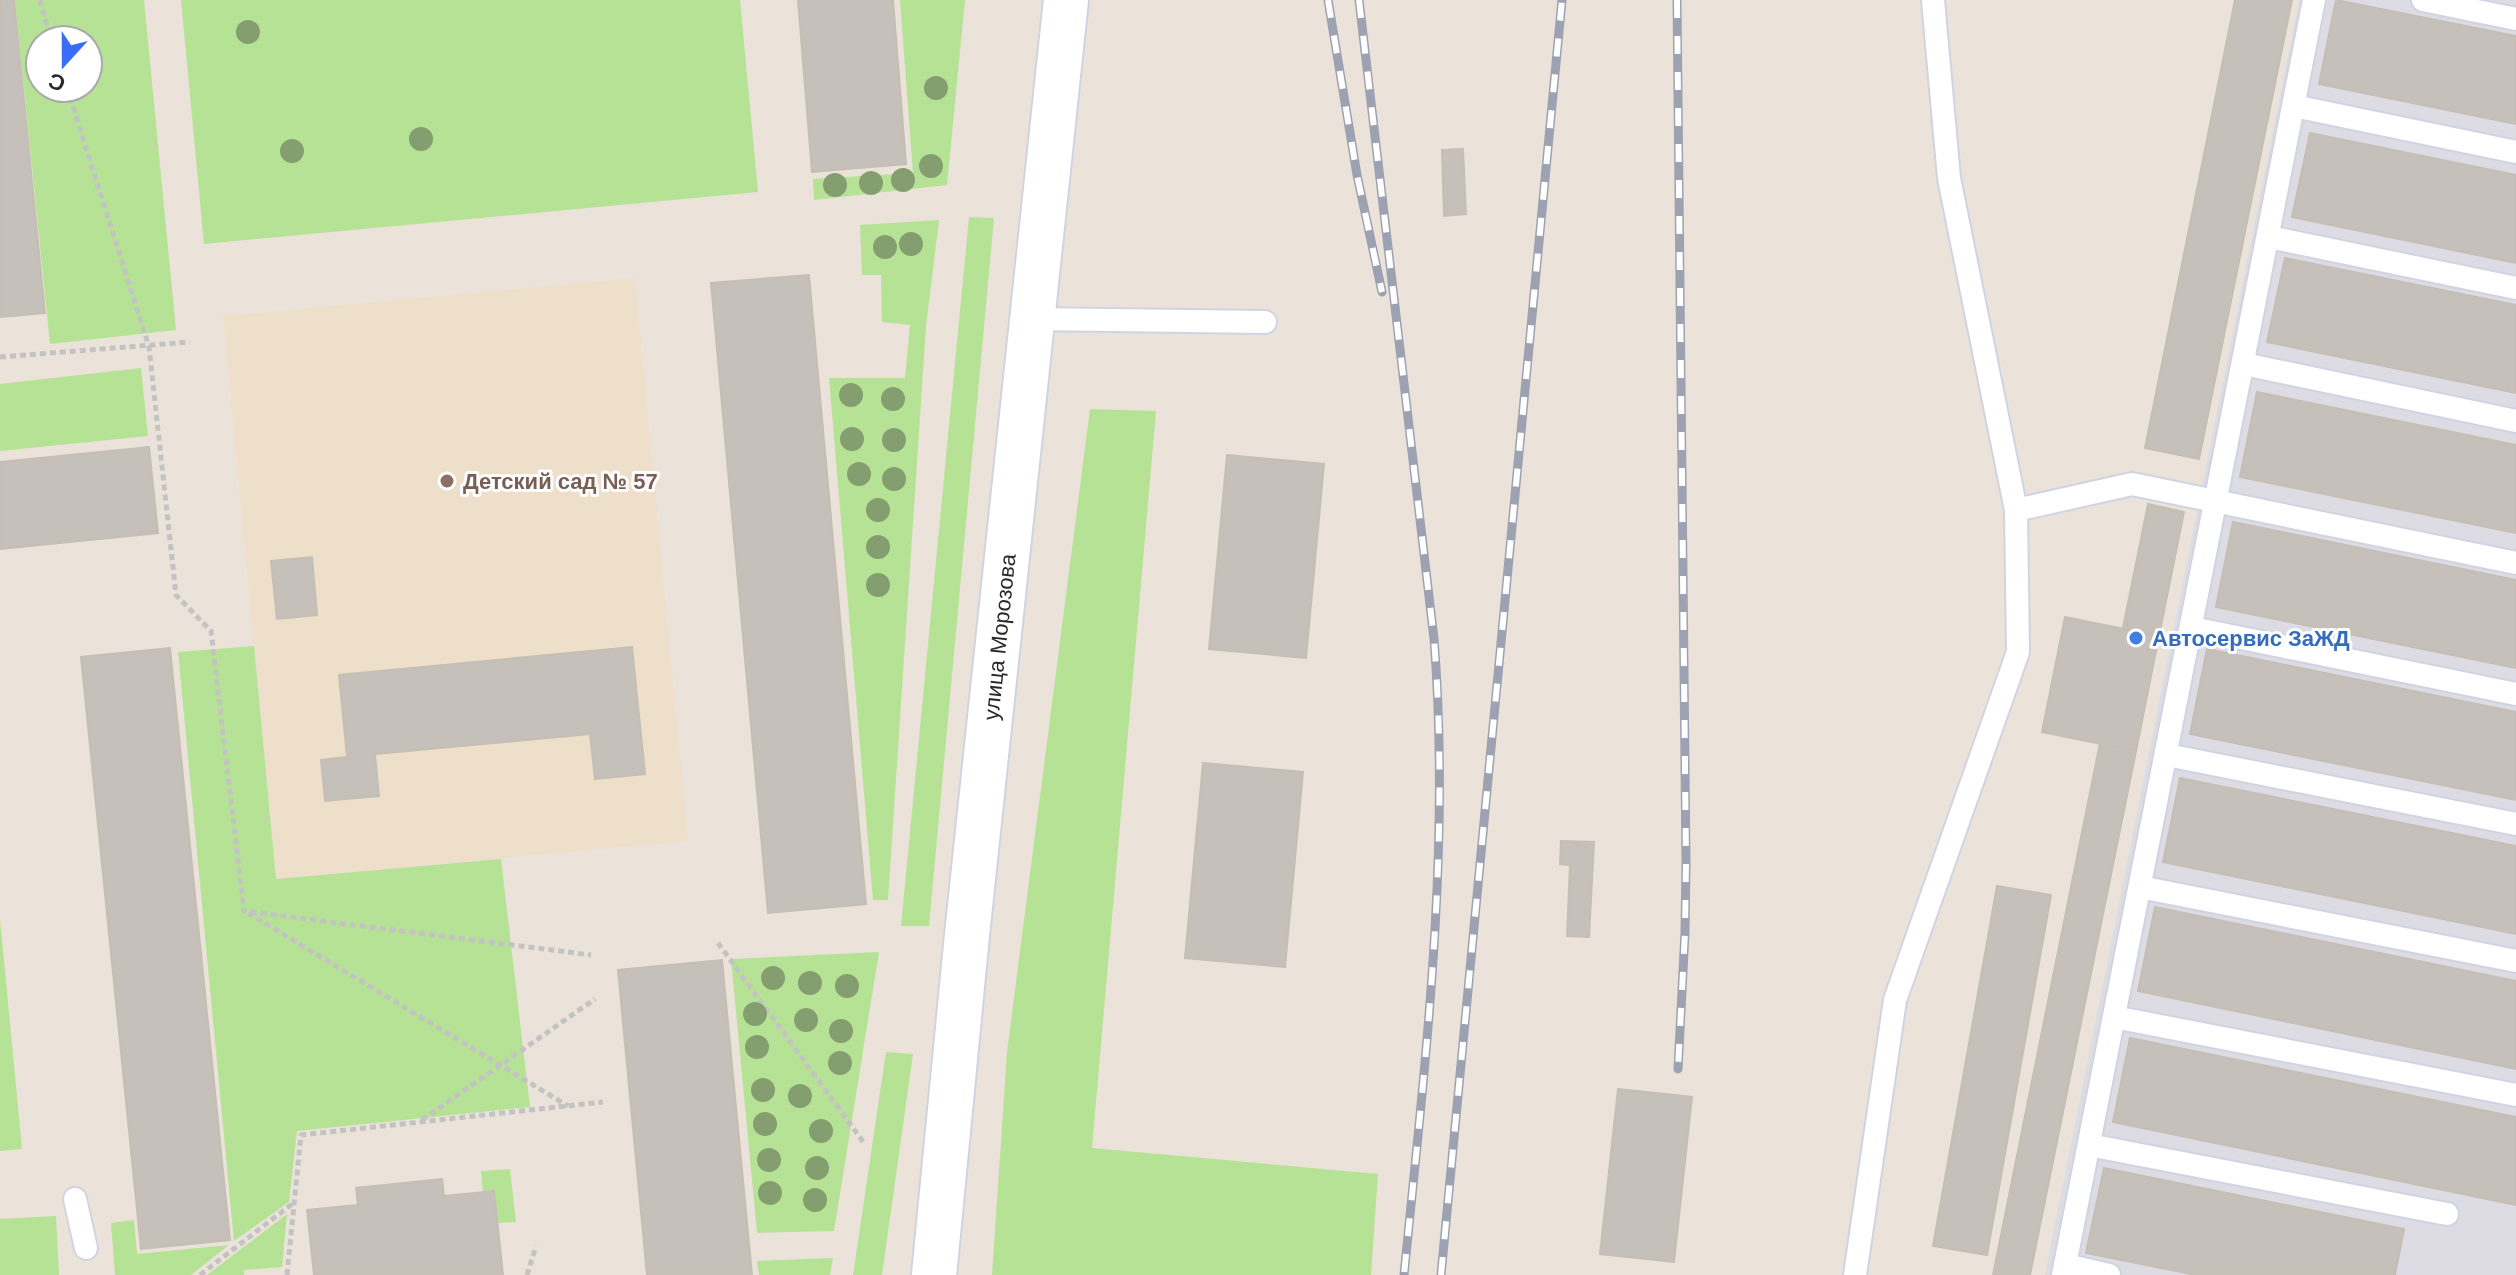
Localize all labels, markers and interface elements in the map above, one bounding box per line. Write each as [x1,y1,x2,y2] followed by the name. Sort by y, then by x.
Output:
[24,24,104,104] north arrow
[45,68,69,97] text: С
[463,469,658,494] place label: Детский сад № 57
[438,472,456,490] marker: Детский сад № 57
[978,552,1021,722] street label: улица Морозова
[2152,626,2350,651] place label: Автосервис ЗаЖД
[2127,629,2145,647] marker: Автосервис ЗаЖД

